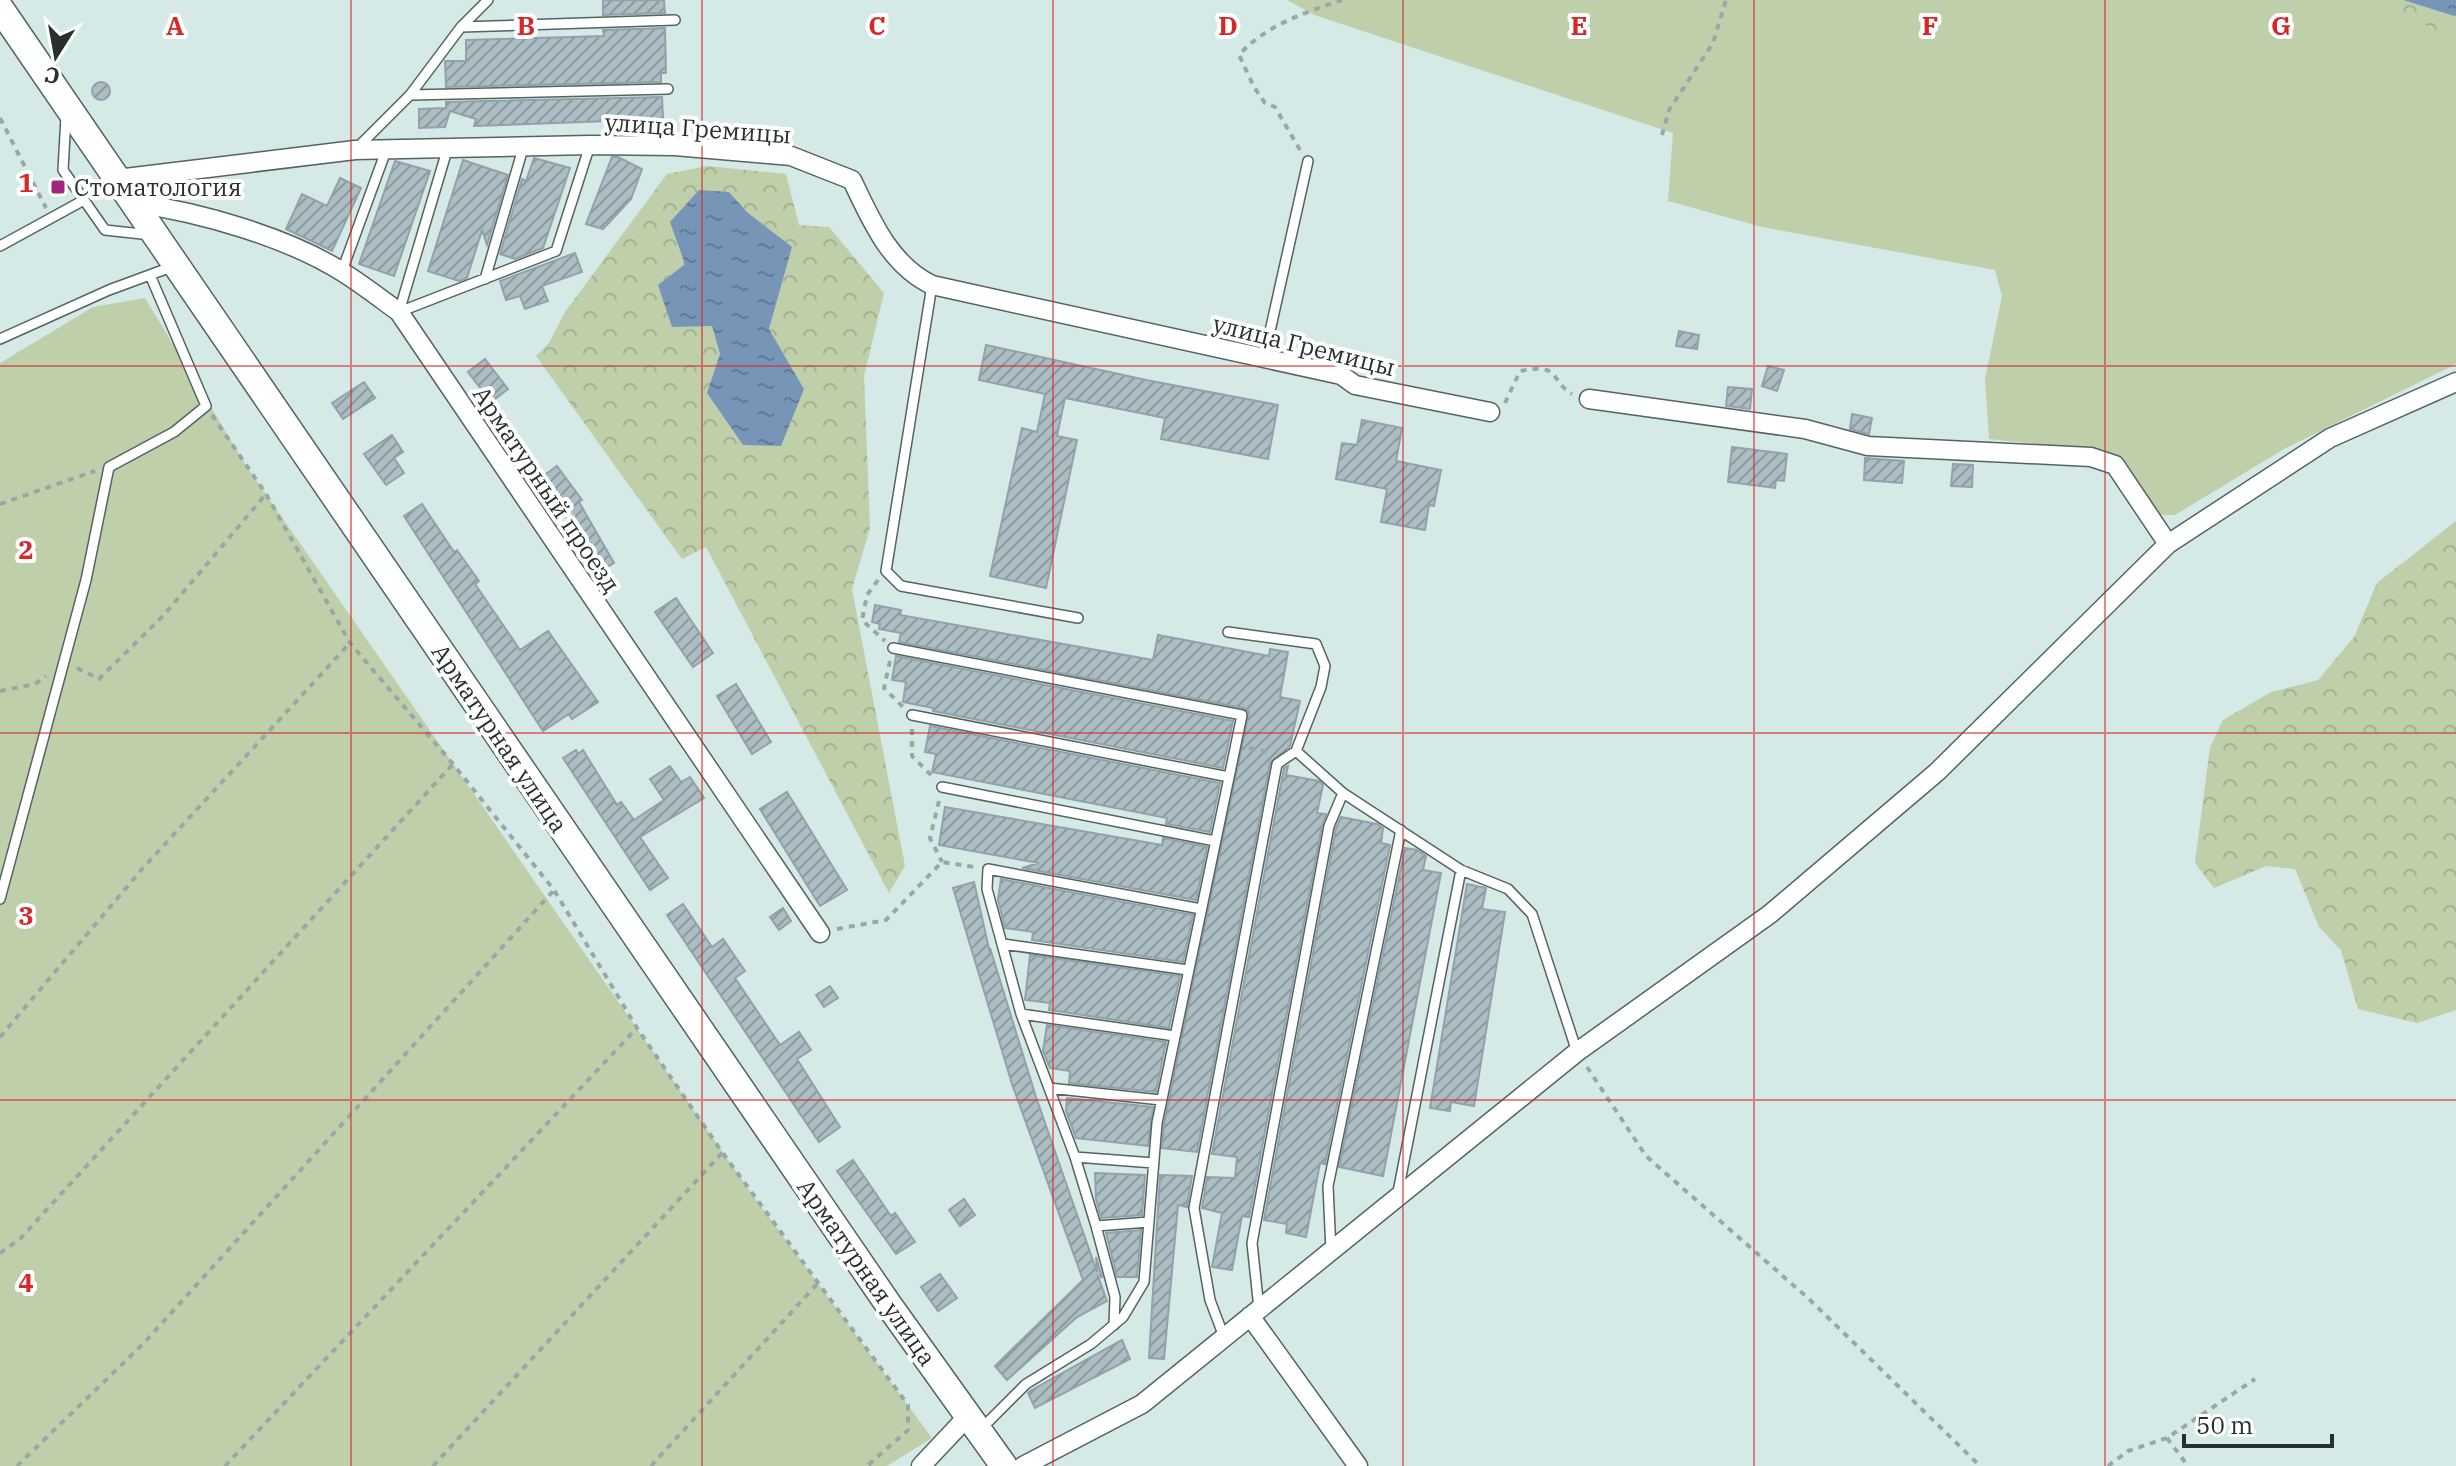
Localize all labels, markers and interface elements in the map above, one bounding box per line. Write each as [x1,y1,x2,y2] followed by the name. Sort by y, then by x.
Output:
[166,8,184,42] text: A
[517,8,535,42] text: B
[868,8,886,42] text: C
[1218,8,1238,42] text: D
[1570,8,1588,42] text: E
[1922,8,1938,42] text: F
[2271,8,2291,42] text: G
[16,16,96,96] north arrow
[42,60,62,92] text: С
[604,106,792,150] street label: улица Гремицы
[18,165,34,199] text: 1
[74,171,242,203] place label: Стоматология
[49,178,67,196] marker: Стоматология
[1210,307,1398,383] street label: улица Гремицы
[466,380,628,598] street label: Арматурный проезд
[18,532,34,566] text: 2
[425,637,575,839] street label: Арматурная улица
[18,898,34,932] text: 3
[790,1172,944,1372] street label: Арматурная улица
[18,1265,34,1299] text: 4
[2184,1398,2332,1448] scale bar
[2196,1409,2253,1441] text: 50 m

